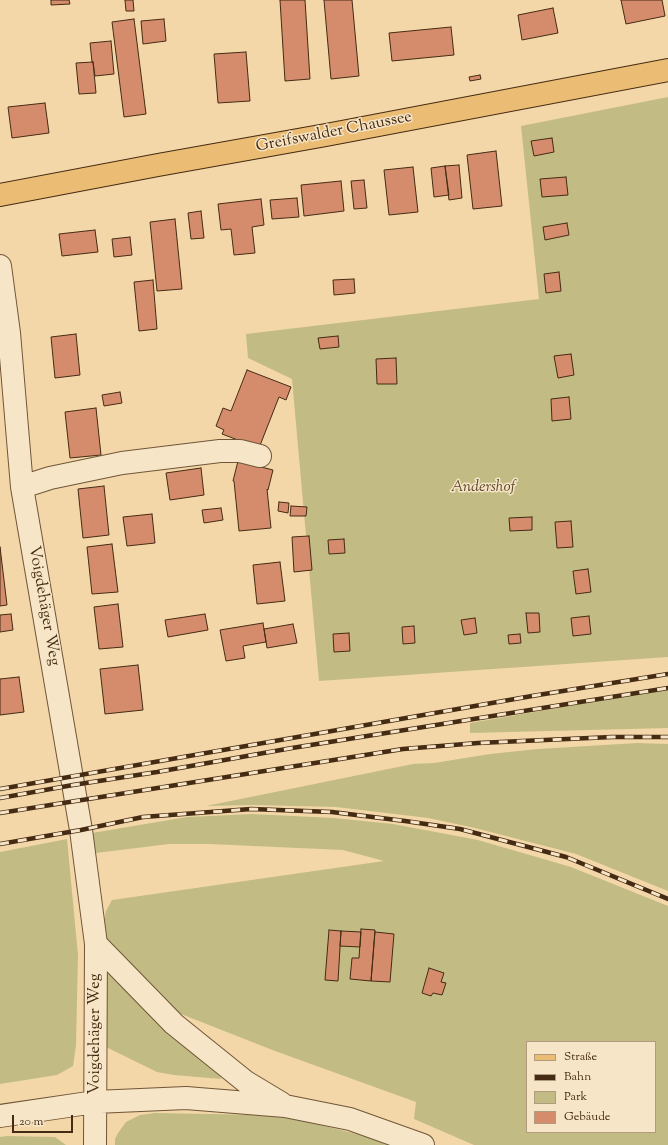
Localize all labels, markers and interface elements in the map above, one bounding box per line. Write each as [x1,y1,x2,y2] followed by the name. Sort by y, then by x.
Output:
[254,108,414,158] street label: Greifswalder Chaussee
[451,478,515,498] park label: Andershof
[23,545,63,667] street label: Voigdehäger Weg
[86,973,106,1095] street label: Voigdehäger Weg
[526,1041,656,1133] legend
[564,1048,597,1066] text: Straße
[564,1068,591,1086] text: Bahn
[564,1088,587,1106] text: Park
[14,1107,75,1133] scale bar
[564,1108,610,1126] text: Gebäude
[19,1113,43,1131] text: 20 m

